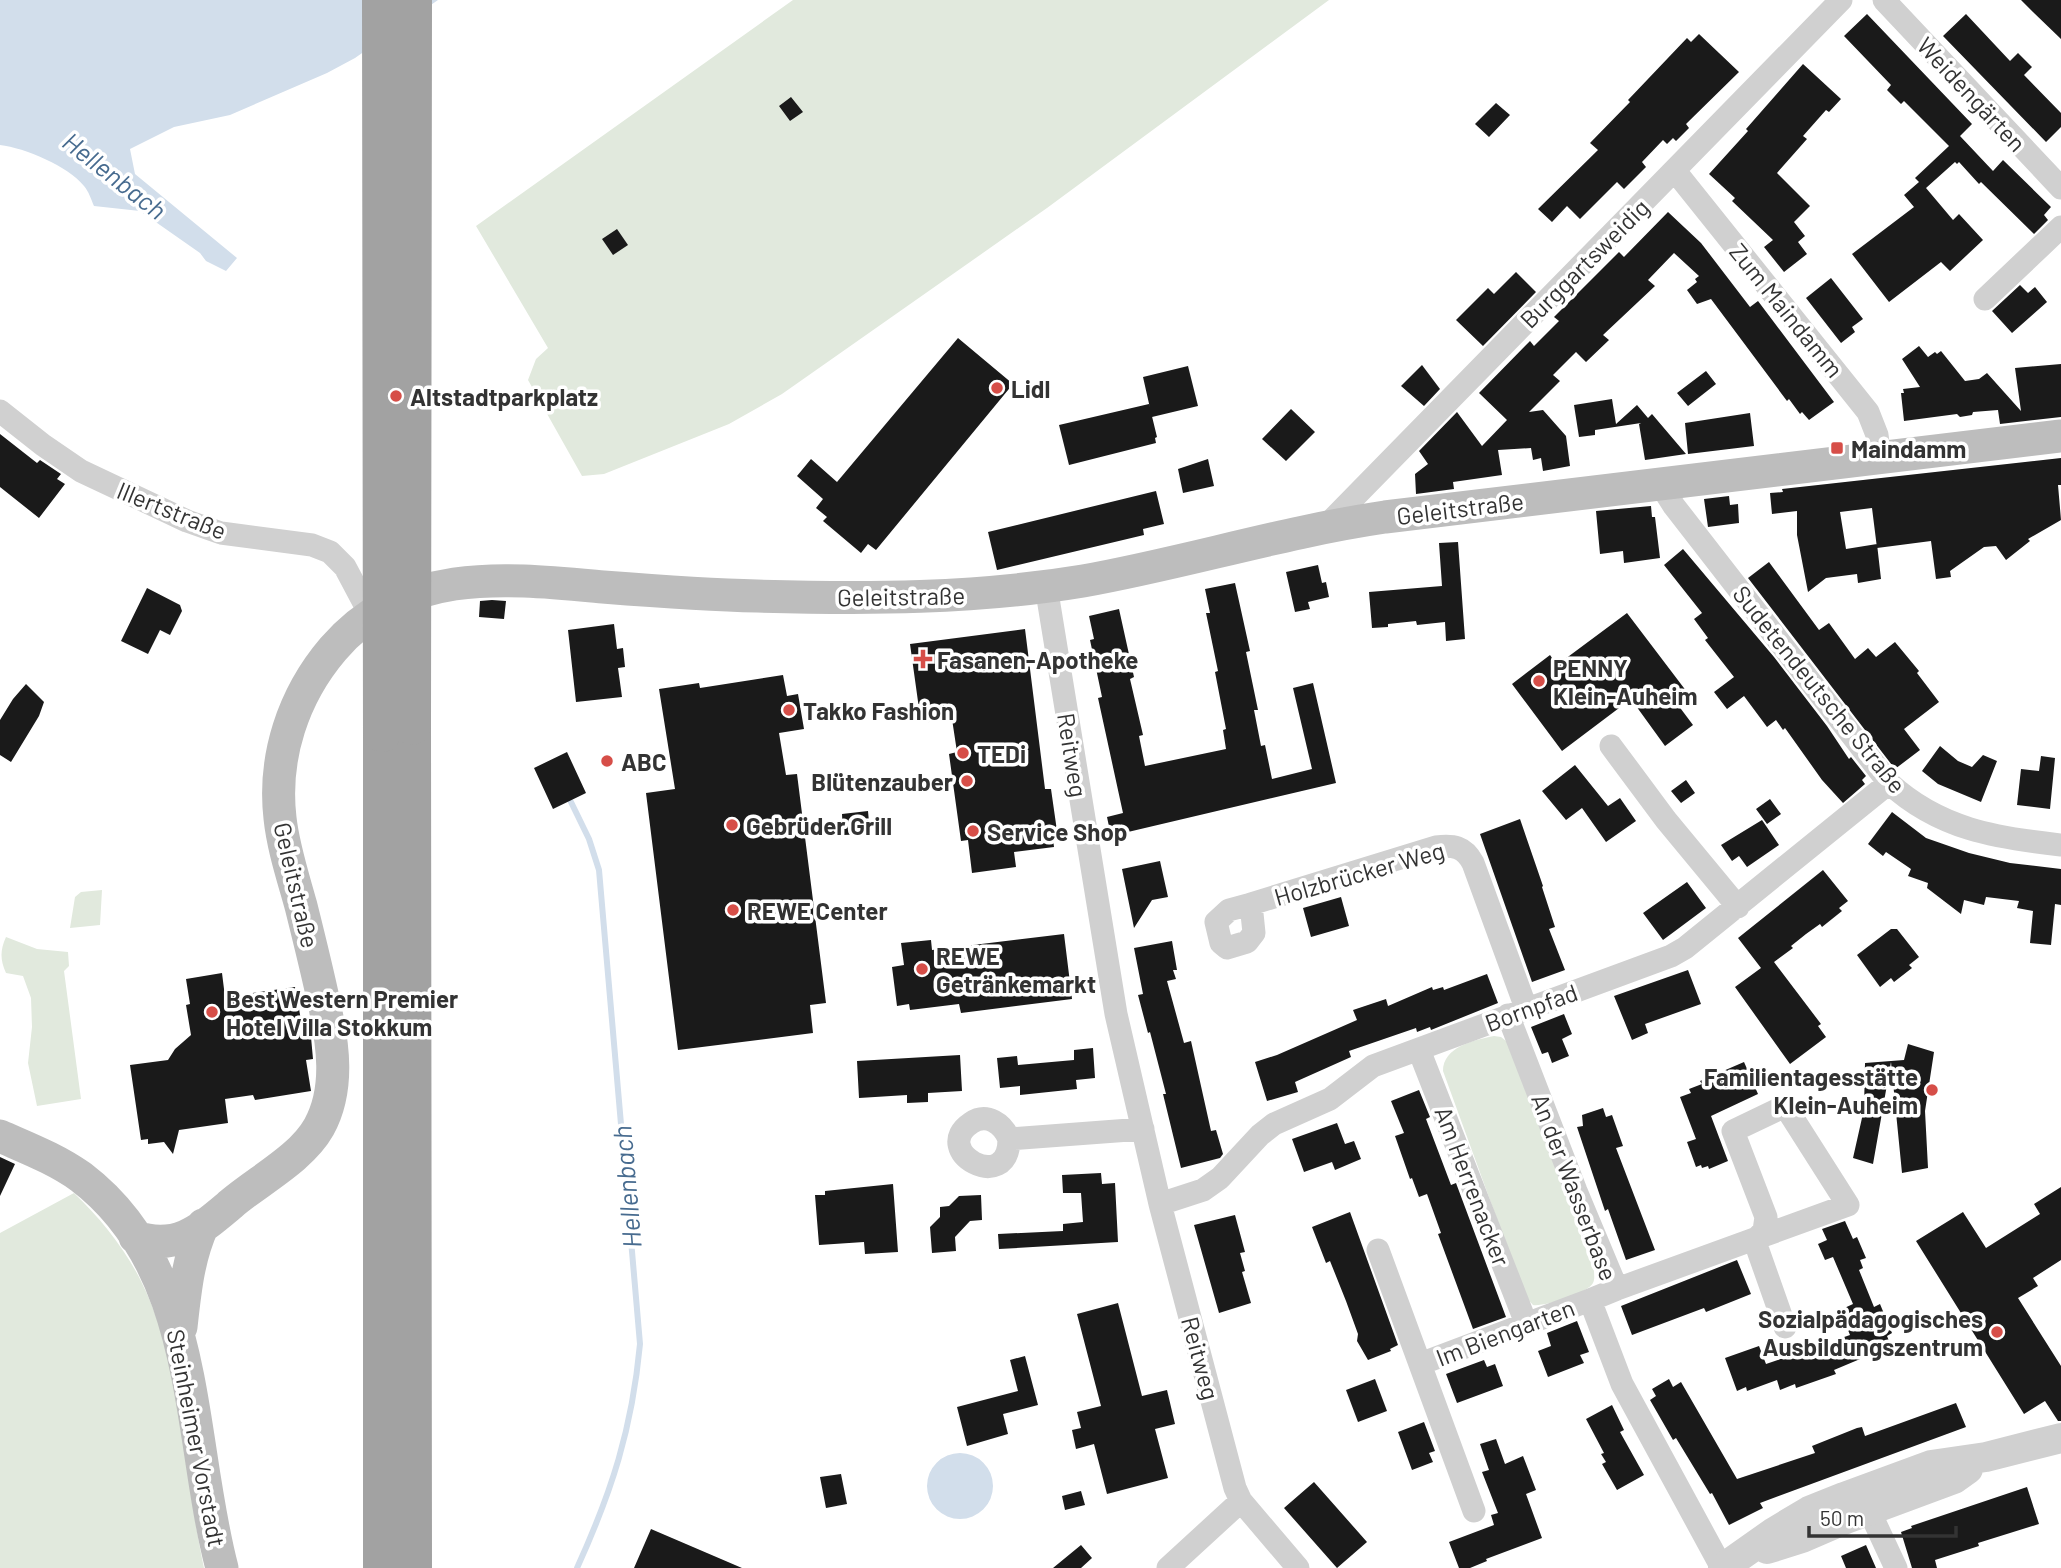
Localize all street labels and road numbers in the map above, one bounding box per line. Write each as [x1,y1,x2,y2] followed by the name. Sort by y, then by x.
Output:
[1912,31,2032,157] street label: Weidengärten
[1513,192,1655,334] street label: Burggartsweidig
[1724,237,1850,383] street label: Zum Maindamm
[113,475,231,545] street label: Illertstraße
[1395,486,1525,530] street label: Geleitstraße
[837,580,965,612] street label: Geleitstraße
[1727,580,1913,798] street label: Sudetendeutsche Straße
[1052,711,1094,799] street label: Reitweg
[268,819,326,951] street label: Geleitstraße
[1271,835,1447,911] street label: Holzbrücker Weg
[1481,977,1581,1037] street label: Bornpfad
[1526,1089,1624,1285] street label: An der Wasserbase
[1429,1102,1517,1270] street label: Am Herrenacker
[1432,1292,1578,1372] street label: Im Biengarten
[1176,1313,1226,1403] street label: Reitweg
[162,1327,232,1549] street label: Steinheimer Vorstadt

